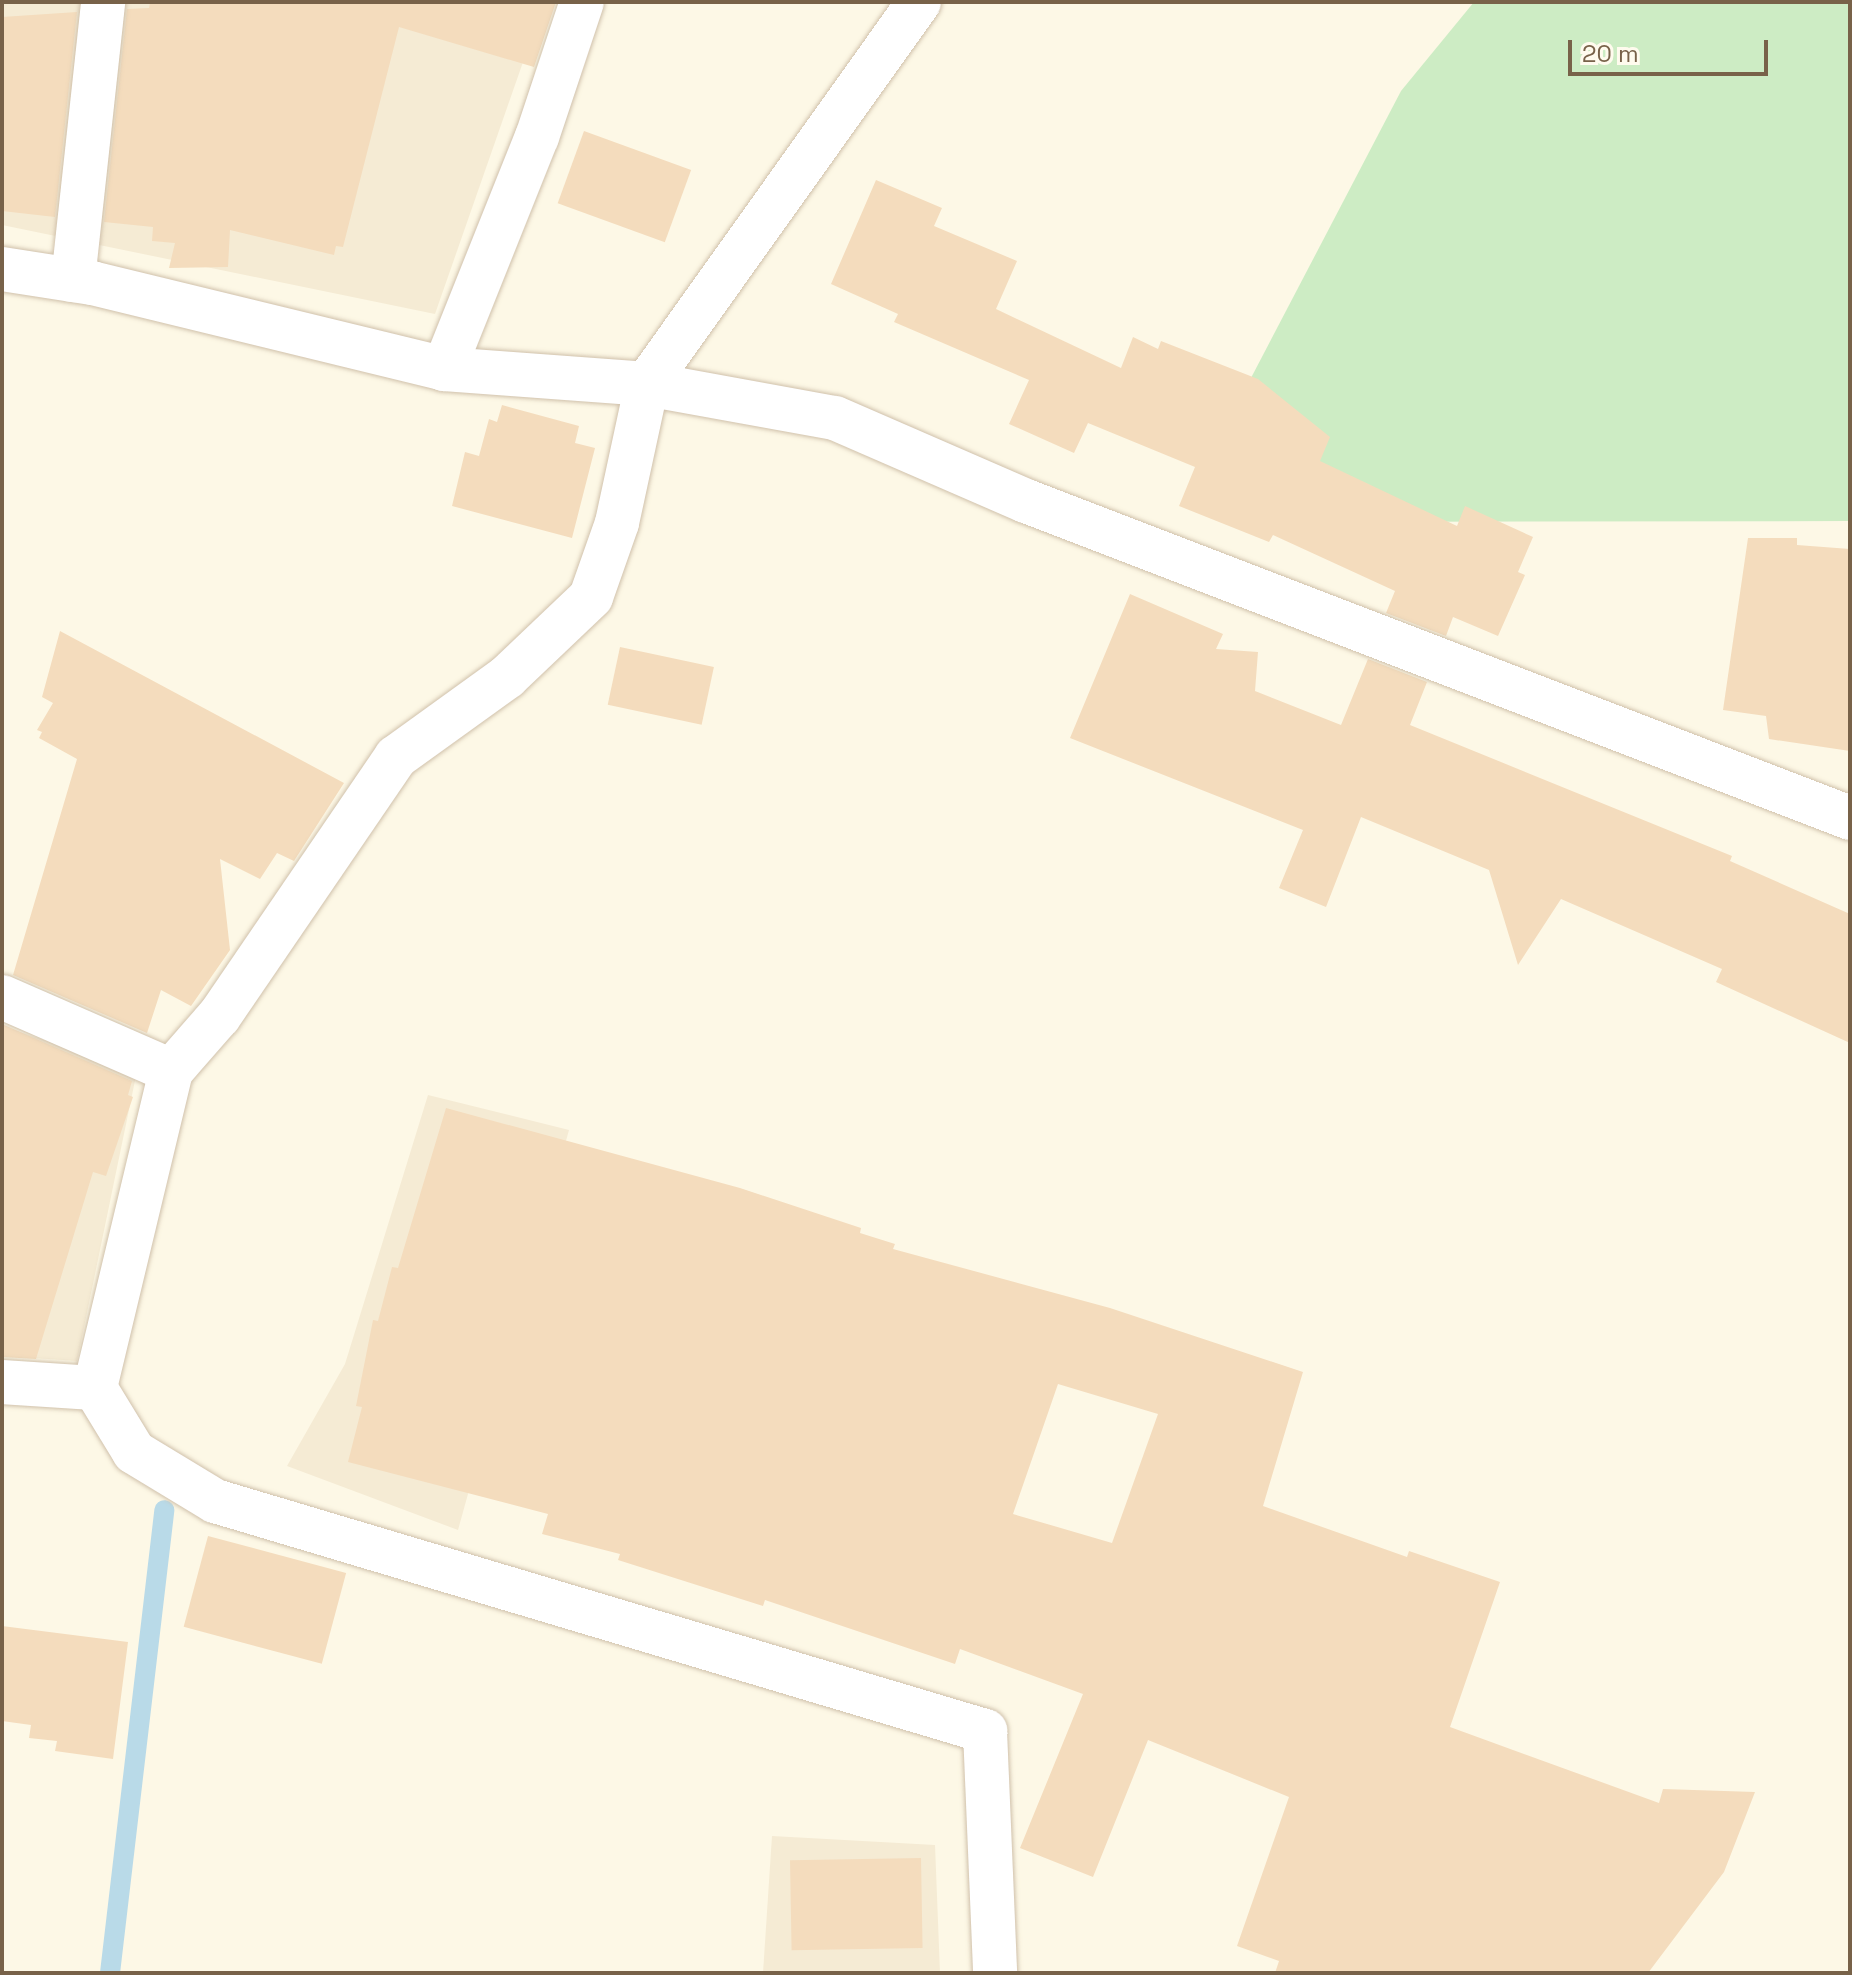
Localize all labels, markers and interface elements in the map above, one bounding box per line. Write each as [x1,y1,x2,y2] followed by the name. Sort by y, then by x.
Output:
[1572,24,1772,74] scale bar
[1582,38,1639,69] text: 20 m

